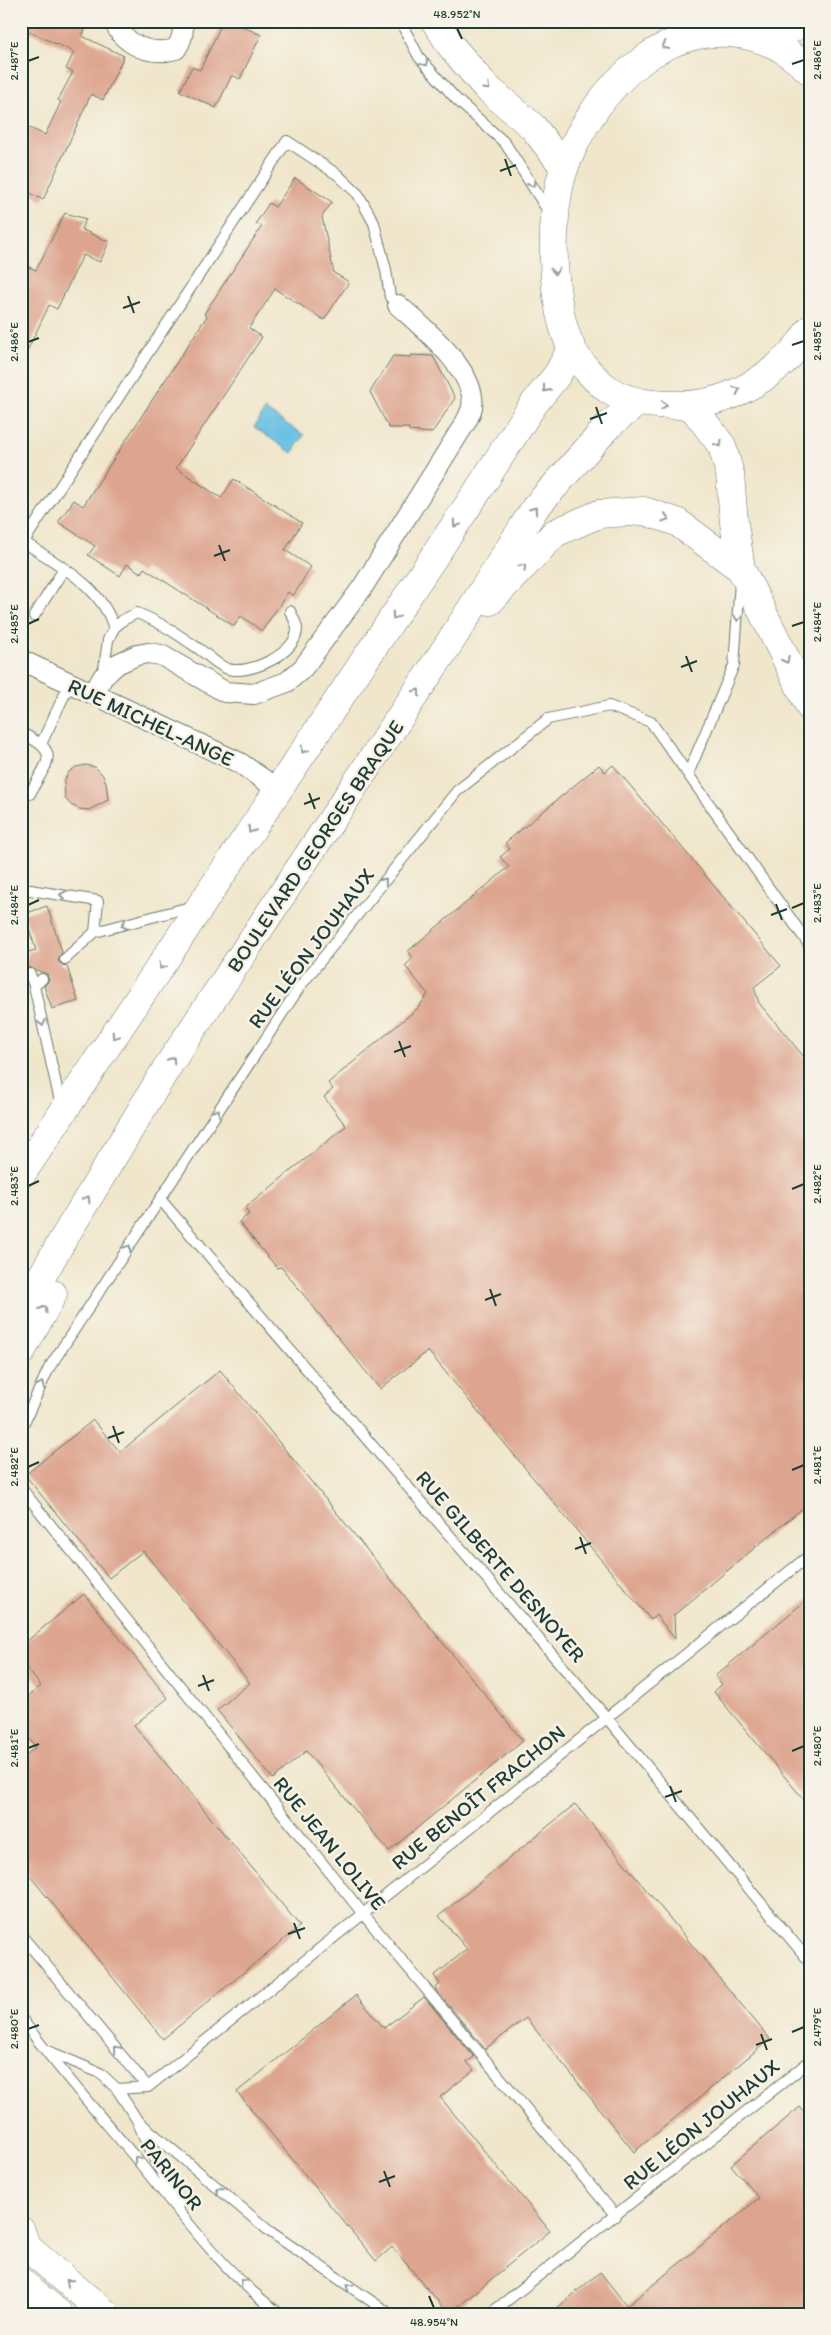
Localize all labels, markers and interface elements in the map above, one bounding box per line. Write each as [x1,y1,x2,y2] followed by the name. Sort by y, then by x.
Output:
[433,7,481,21] text: 48.952°N
[662,39,671,49] one-way arrow
[810,40,824,80] text: 2.486°E
[7,41,21,81] text: 2.487°E
[419,57,427,66] one-way arrow
[481,81,490,90] one-way arrow
[526,179,536,188] one-way arrow
[549,267,560,275] one-way arrow
[810,321,824,361] text: 2.485°E
[7,322,21,362] text: 2.486°E
[543,383,551,392] one-way arrow
[732,386,741,397] one-way arrow
[661,399,669,410] one-way arrow
[713,439,723,448] one-way arrow
[529,507,537,516] one-way arrow
[661,513,669,523] one-way arrow
[453,518,462,528] one-way arrow
[517,563,526,572] one-way arrow
[810,601,824,642] text: 2.484°E
[7,604,21,644] text: 2.485°E
[392,610,401,619] one-way arrow
[732,614,743,622] one-way arrow
[780,654,790,663] one-way arrow
[64,673,238,771] street label: RUE MICHEL-ANGE
[411,688,420,698] one-way arrow
[221,715,409,977] street label: BOULEVARD GEORGES BRAQUE
[301,745,310,754] one-way arrow
[248,825,257,834] one-way arrow
[243,863,380,1033] street label: RUE LÉON JOUHAUX
[379,878,387,887] one-way arrow
[810,883,824,923] text: 2.483°E
[7,884,21,925] text: 2.484°E
[59,891,67,901] one-way arrow
[120,919,128,929] one-way arrow
[159,960,168,970] one-way arrow
[37,1019,47,1028] one-way arrow
[112,1031,121,1040] one-way arrow
[166,1057,175,1066] one-way arrow
[211,1108,221,1117] one-way arrow
[810,1164,824,1204] text: 2.482°E
[7,1166,21,1206] text: 2.483°E
[81,1195,91,1204] one-way arrow
[122,1244,131,1254] one-way arrow
[38,1306,48,1315] one-way arrow
[35,1381,46,1390] one-way arrow
[810,1445,824,1484] text: 2.481°E
[7,1447,21,1487] text: 2.482°E
[411,1465,591,1667] street label: RUE GILBERTE DESNOYER
[386,1719,570,1875] street label: RUE BENOÎT FRACHON
[810,1725,824,1766] text: 2.480°E
[7,1728,21,1767] text: 2.481°E
[268,1771,392,1915] street label: RUE JEAN LOLIVE
[810,2007,824,2046] text: 2.479°E
[7,2008,21,2049] text: 2.480°E
[113,2046,122,2055] one-way arrow
[618,2053,785,2195] street label: RUE LÉON JOUHAUX
[135,2133,209,2215] street label: PARINOR
[133,2156,142,2165] one-way arrow
[216,2188,225,2196] one-way arrow
[65,2279,74,2288] one-way arrow
[240,2279,249,2288] one-way arrow
[345,2284,354,2294] one-way arrow
[410,2315,458,2329] text: 48.954°N

